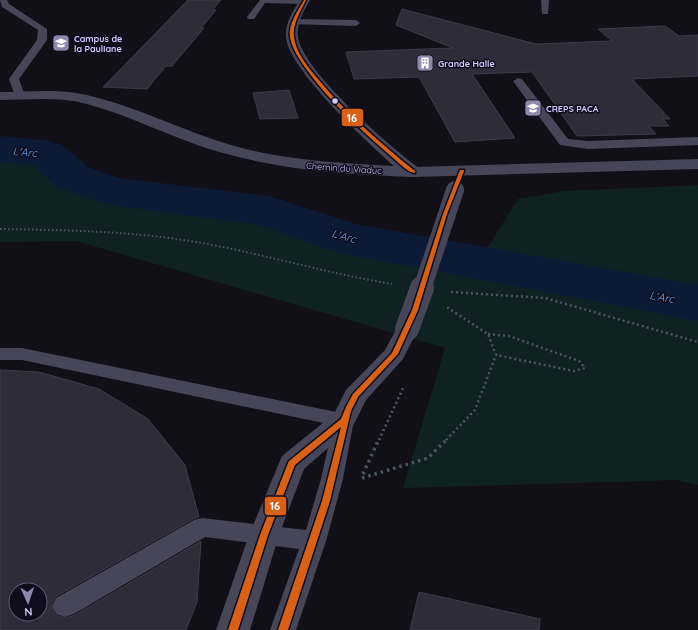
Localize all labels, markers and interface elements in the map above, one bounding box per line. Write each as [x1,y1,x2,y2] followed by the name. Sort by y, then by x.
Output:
[51,33,71,53] school or university icon: Campus de la Pauliane
[74,33,122,54] place label: Campus de la Pauliane
[415,53,435,73] building icon: Grande Halle
[438,58,495,69] place label: Grande Halle
[330,96,340,106] unlabelled marker
[523,98,543,118] school or university icon: CREPS PACA
[546,103,599,114] place label: CREPS PACA
[341,108,364,127] line badge: 16
[347,111,357,125] text: 16
[12,144,39,160] water label: L'Arc
[306,160,383,176] street label: Chemin du Viaduc
[330,226,359,247] water label: L'Arc
[649,288,677,306] water label: L'Arc
[264,496,287,516] line badge: 16
[270,499,280,513] text: 16
[8,582,48,622] north arrow
[24,605,33,619] text: N

